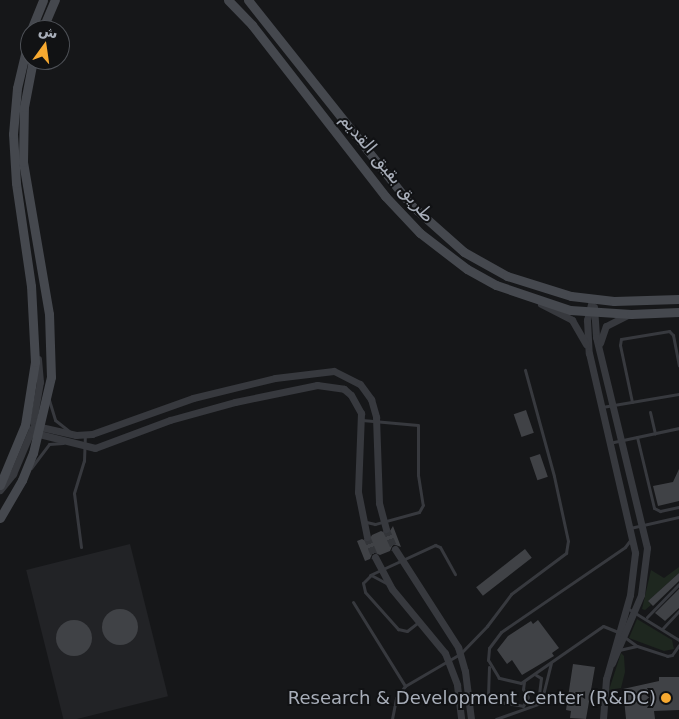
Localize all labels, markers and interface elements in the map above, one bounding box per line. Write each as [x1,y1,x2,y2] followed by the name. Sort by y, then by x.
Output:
[20,20,70,70] north arrow
[37,21,60,42] text: ش
[335,109,439,227] street label: طريق بقيق القديم
[288,687,656,709] place label: Research & Development Center (R&DC)
[660,692,672,704] marker: Research & Development Center (R&DC)

